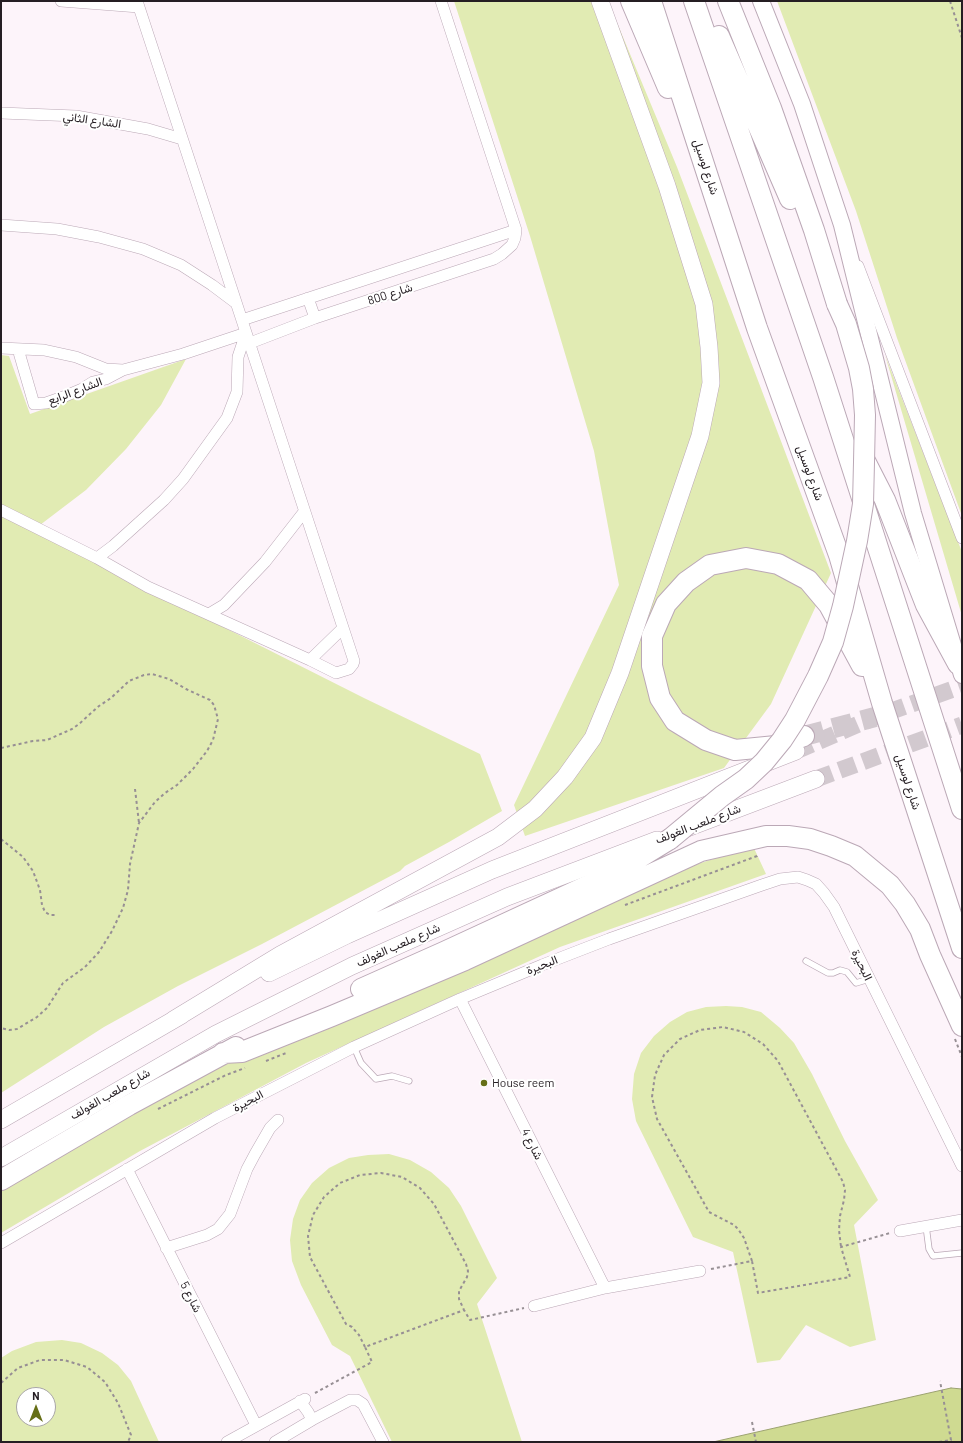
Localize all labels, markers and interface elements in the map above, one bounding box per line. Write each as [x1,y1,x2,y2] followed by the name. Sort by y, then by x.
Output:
[62,109,122,131] street label: الشارع الثاني
[690,137,722,197] street label: شارع لوسيل
[366,280,414,308] street label: شارع 800
[46,374,104,408] street label: الشارع الرابع
[793,443,827,503] street label: شارع لوسيل
[892,752,924,812] street label: شارع لوسيل
[653,801,743,847] street label: شارع ملعب الغولف
[354,920,442,970] street label: شارع ملعب الغولف
[848,947,876,983] street label: البحيرة
[524,952,560,978] street label: البحيرة
[67,1065,153,1123] street label: شارع ملعب الغولف
[492,1076,554,1090] place label: House reem
[479,1078,489,1088] marker: House reem
[230,1087,266,1115] street label: البحيرة
[518,1126,546,1162] street label: شارع 4
[177,1279,205,1315] street label: شارع 5
[16,1387,56,1427] north arrow
[32,1389,40,1402] text: N

